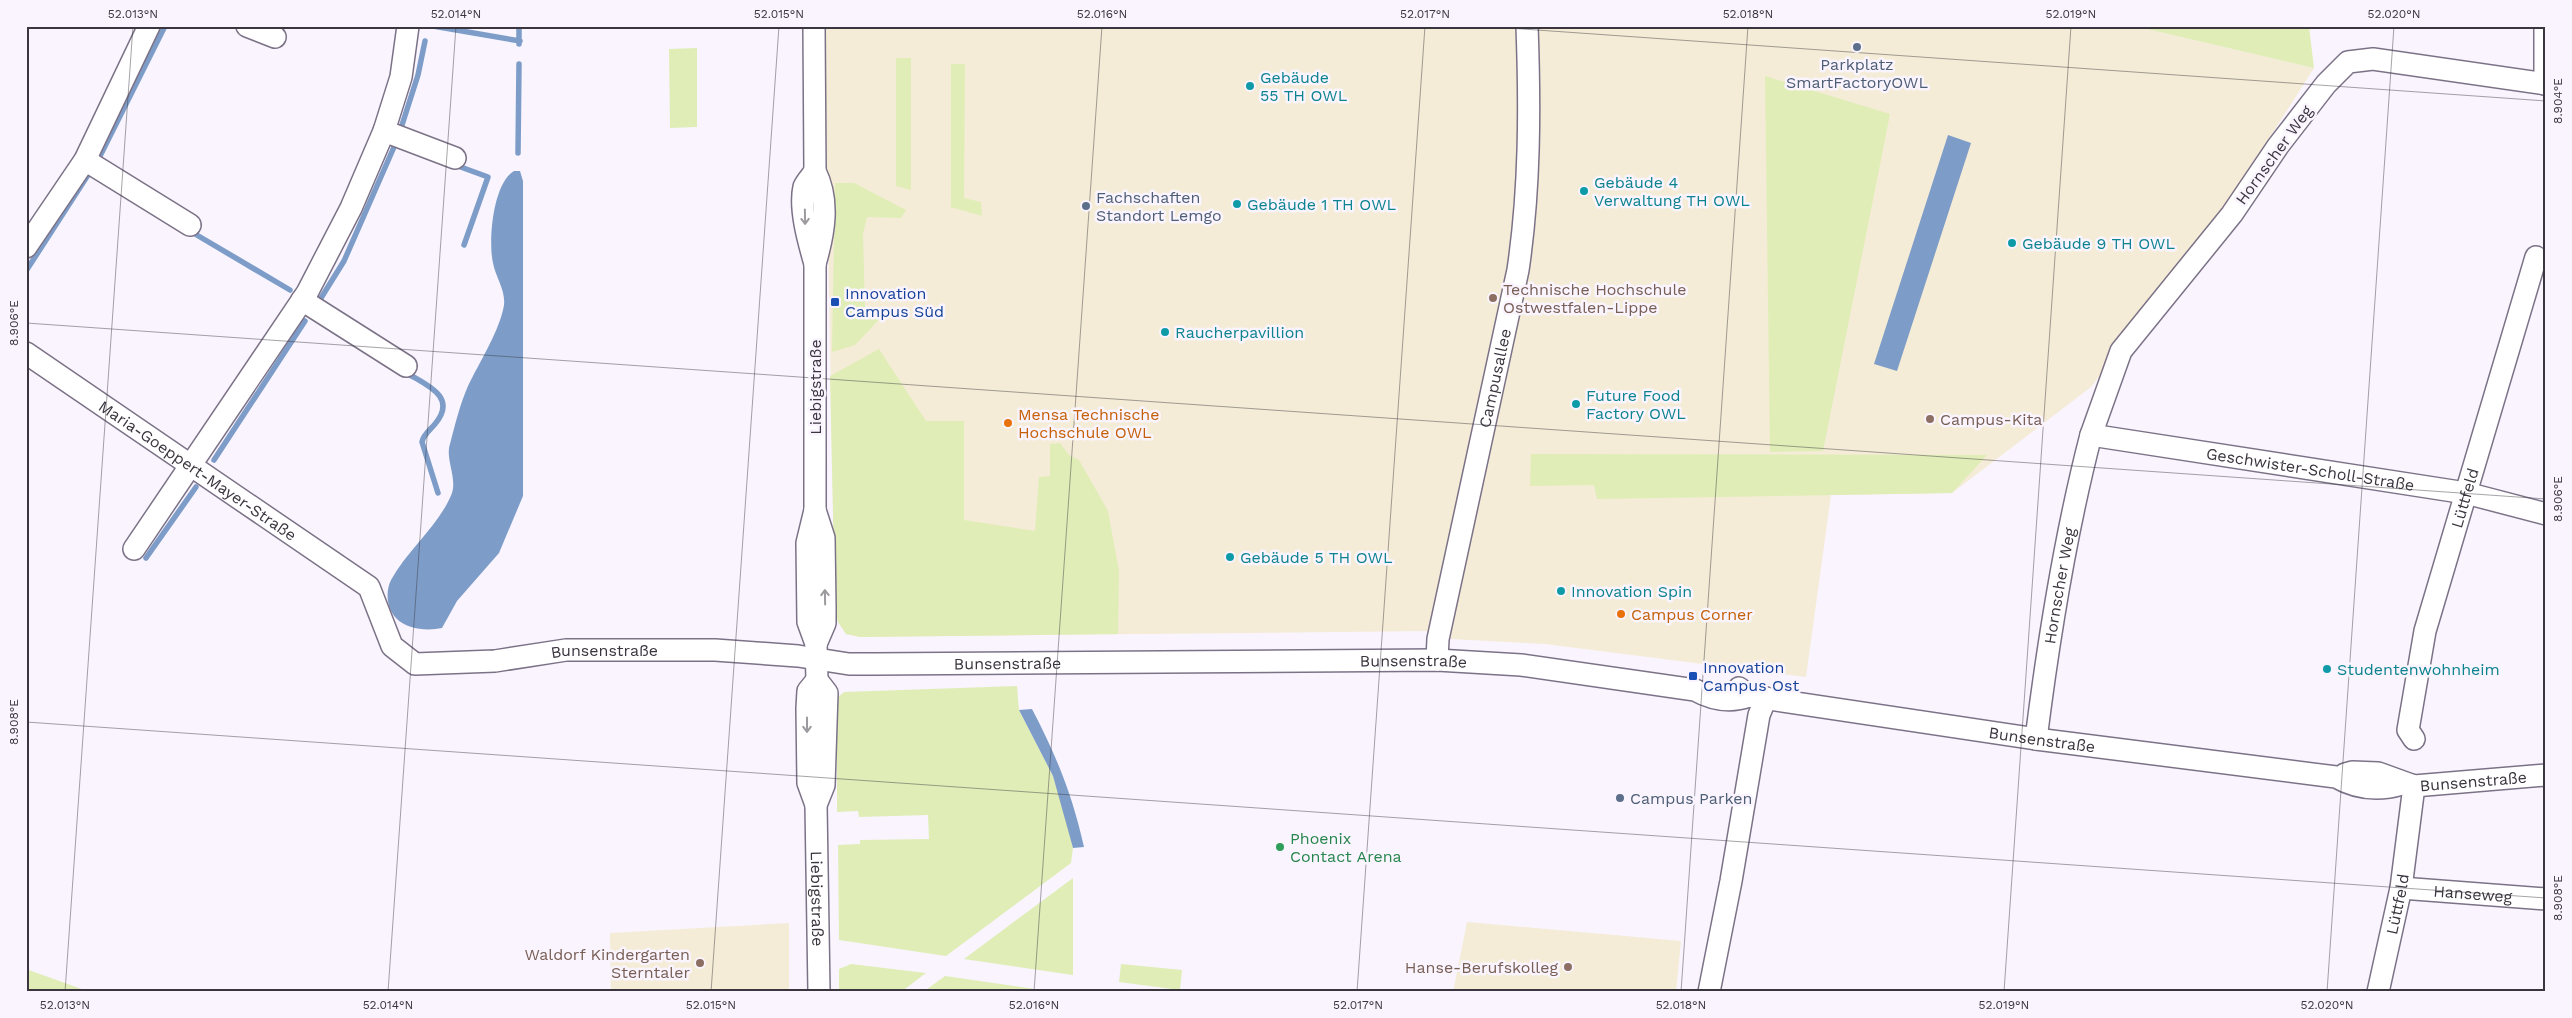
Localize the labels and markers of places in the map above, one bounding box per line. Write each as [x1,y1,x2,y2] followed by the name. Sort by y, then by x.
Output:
[1851,41,1863,53] marker: Parkplatz SmartFactoryOWL
[1786,55,1928,92] place label: Parkplatz SmartFactoryOWL
[1260,68,1348,105] place label: Gebäude 55 TH OWL
[1244,80,1256,92] marker: Gebäude 55 TH OWL
[1594,173,1750,210] place label: Gebäude 4 Verwaltung TH OWL
[1578,185,1590,197] marker: Gebäude 4 Verwaltung TH OWL
[1096,188,1222,225] place label: Fachschaften Standort Lemgo
[1247,195,1397,214] place label: Gebäude 1 TH OWL
[1231,198,1243,210] marker: Gebäude 1 TH OWL
[1080,200,1092,212] marker: Fachschaften Standort Lemgo
[2022,234,2175,253] place label: Gebäude 9 TH OWL
[2006,237,2018,249] marker: Gebäude 9 TH OWL
[1503,280,1687,317] place label: Technische Hochschule Ostwestfalen-Lippe
[845,284,944,321] place label: Innovation Campus Süd
[1487,292,1499,304] marker: Technische Hochschule Ostwestfalen-Lippe
[829,296,841,308] marker: Innovation Campus Süd
[1175,323,1304,342] place label: Raucherpavillion
[1159,326,1171,338] marker: Raucherpavillion
[1586,386,1686,423] place label: Future Food Factory OWL
[1570,398,1582,410] marker: Future Food Factory OWL
[1018,405,1160,442] place label: Mensa Technische Hochschule OWL
[1940,410,2042,429] place label: Campus-Kita
[1924,413,1936,425] marker: Campus-Kita
[1002,417,1014,429] marker: Mensa Technische Hochschule OWL
[1240,548,1393,567] place label: Gebäude 5 TH OWL
[1224,551,1236,563] marker: Gebäude 5 TH OWL
[1571,582,1692,601] place label: Innovation Spin
[1555,585,1567,597] marker: Innovation Spin
[1631,605,1753,624] place label: Campus Corner
[1615,608,1627,620] marker: Campus Corner
[1703,658,1799,695] place label: Innovation Campus Ost
[2337,660,2500,679] place label: Studentenwohnheim
[2321,663,2333,675] marker: Studentenwohnheim
[1687,670,1699,682] marker: Innovation Campus Ost
[1630,789,1752,808] place label: Campus Parken
[1614,792,1626,804] marker: Campus Parken
[1290,829,1402,866] place label: Phoenix Contact Arena
[1274,841,1286,853] marker: Phoenix Contact Arena
[525,945,690,982] place label: Waldorf Kindergarten Sterntaler
[694,957,706,969] marker: Waldorf Kindergarten Sterntaler
[1405,958,1558,977] place label: Hanse-Berufskolleg
[1562,961,1574,973] marker: Hanse-Berufskolleg

